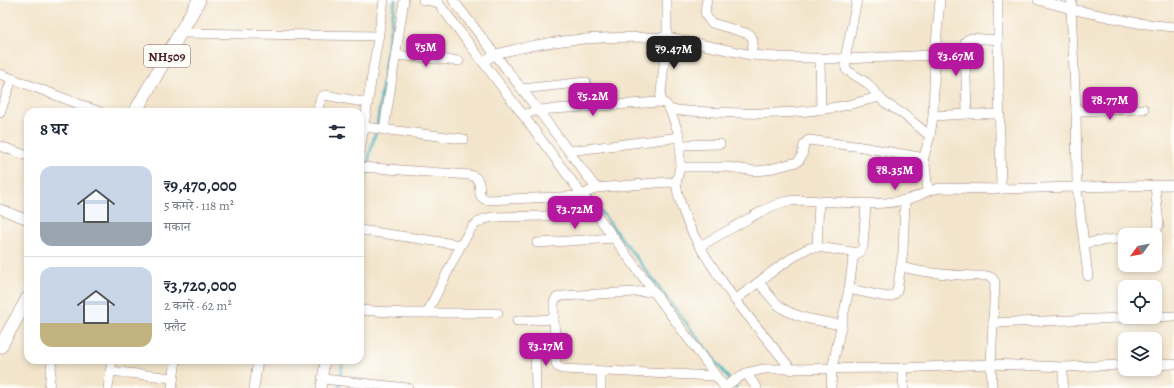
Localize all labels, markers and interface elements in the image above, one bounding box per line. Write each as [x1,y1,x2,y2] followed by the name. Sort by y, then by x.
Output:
[407,34,445,68] pin: ₹5M
[641,36,707,70] pin: ₹9.47M
[415,38,437,55] text: ₹5M
[655,40,693,57] text: ₹9.47M
[923,43,989,77] pin: ₹3.67M
[144,45,190,67] road number: NH509
[938,47,974,64] text: ₹3.67M
[565,83,621,117] pin: ₹5.2M
[577,87,609,104] text: ₹5.2M
[1077,87,1143,121] pin: ₹8.77M
[1092,91,1128,108] text: ₹8.77M
[40,118,68,141] text: 8 घर
[326,121,348,143] icon: filters
[862,157,928,191] pin: ₹8.35M
[877,161,913,178] text: ₹8.35M
[164,174,237,197] text: ₹9,470,000
[72,182,120,230] icon: home
[542,196,608,230] pin: ₹3.72M
[164,197,234,214] text: 5 कमरे · 118 m²
[557,200,593,217] text: ₹3.72M
[164,218,190,235] text: मकान
[1118,228,1162,272] north arrow
[1118,228,1162,376] map controls
[164,274,237,297] text: ₹3,720,000
[1118,280,1162,324] button: locate
[72,283,120,331] icon: home
[164,297,232,314] text: 2 कमरे · 62 m²
[164,318,186,335] text: फ़्लैट
[1118,332,1162,376] button: layers
[513,333,579,367] pin: ₹3.17M
[528,337,564,354] text: ₹3.17M

